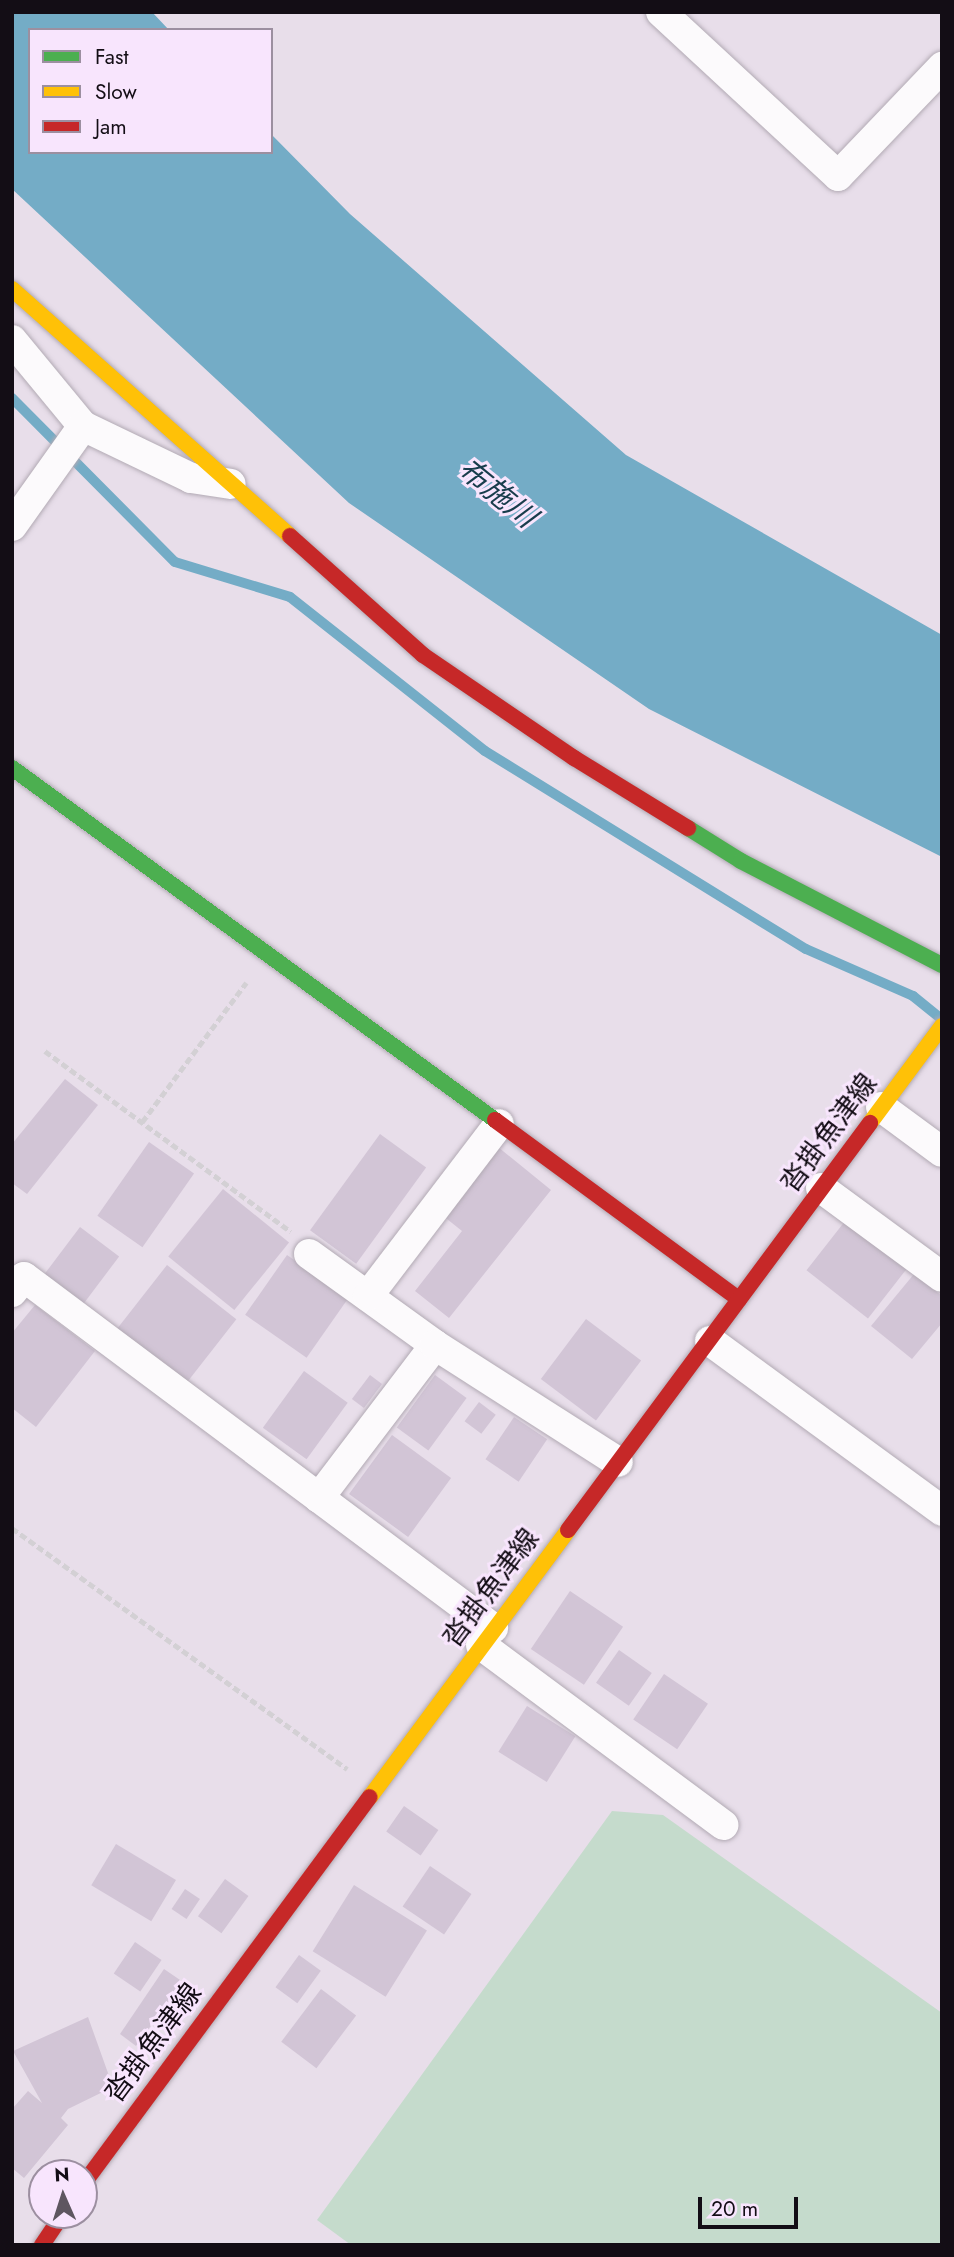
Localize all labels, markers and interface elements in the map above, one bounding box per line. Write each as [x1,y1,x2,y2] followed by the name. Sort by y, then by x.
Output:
[28,28,273,154] legend
[95,42,128,72] text: Fast
[95,77,137,107] text: Slow
[95,112,127,142] text: Jam
[451,451,543,535] water label: 布施川
[773,1067,885,1199] street label: 沓掛魚津線
[435,1522,547,1654] street label: 沓掛魚津線
[97,1977,209,2109] street label: 沓掛魚津線
[28,2159,98,2229] north arrow
[54,2161,70,2188] text: N
[702,2184,802,2228] scale bar
[711,2194,758,2224] text: 20 m

